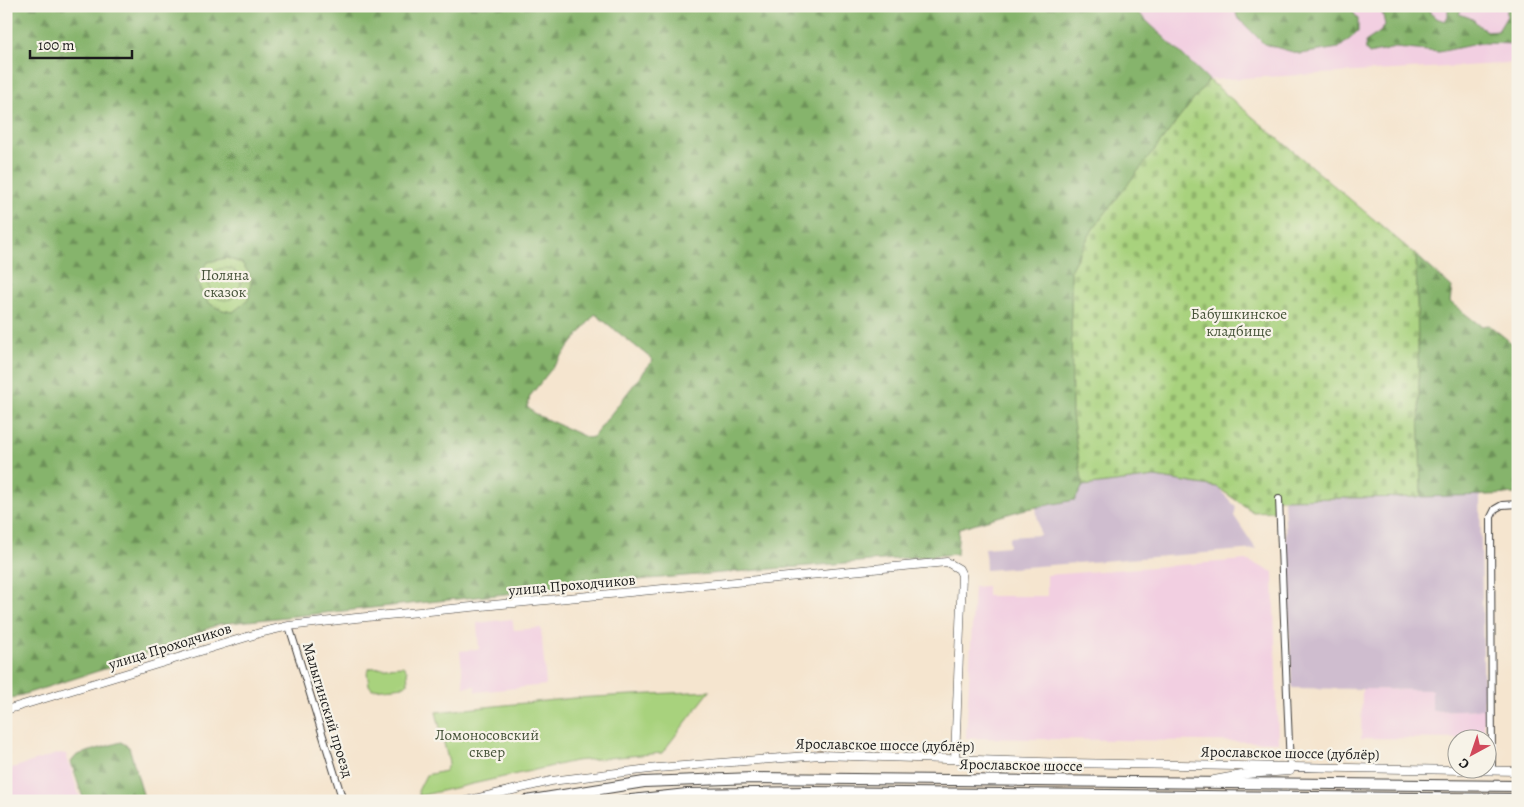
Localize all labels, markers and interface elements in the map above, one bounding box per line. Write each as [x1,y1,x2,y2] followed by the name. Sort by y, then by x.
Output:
[30,28,132,60] scale bar
[38,35,75,55] text: 100 m
[201,265,249,302] park label: Поляна сказок
[1191,304,1287,341] park label: Бабушкинское кладбище
[507,569,636,601] street label: улица Проходчиков
[105,618,234,674] street label: улица Проходчиков
[298,640,358,780] street label: Малыгинский проезд
[435,725,539,762] park label: Ломоносовский сквер
[1446,730,1496,780] north arrow
[795,733,975,757] street label: Ярославское шоссе (дублёр)
[1200,741,1380,765] street label: Ярославское шоссе (дублёр)
[1454,753,1473,774] text: С
[959,754,1083,776] street label: Ярославское шоссе

